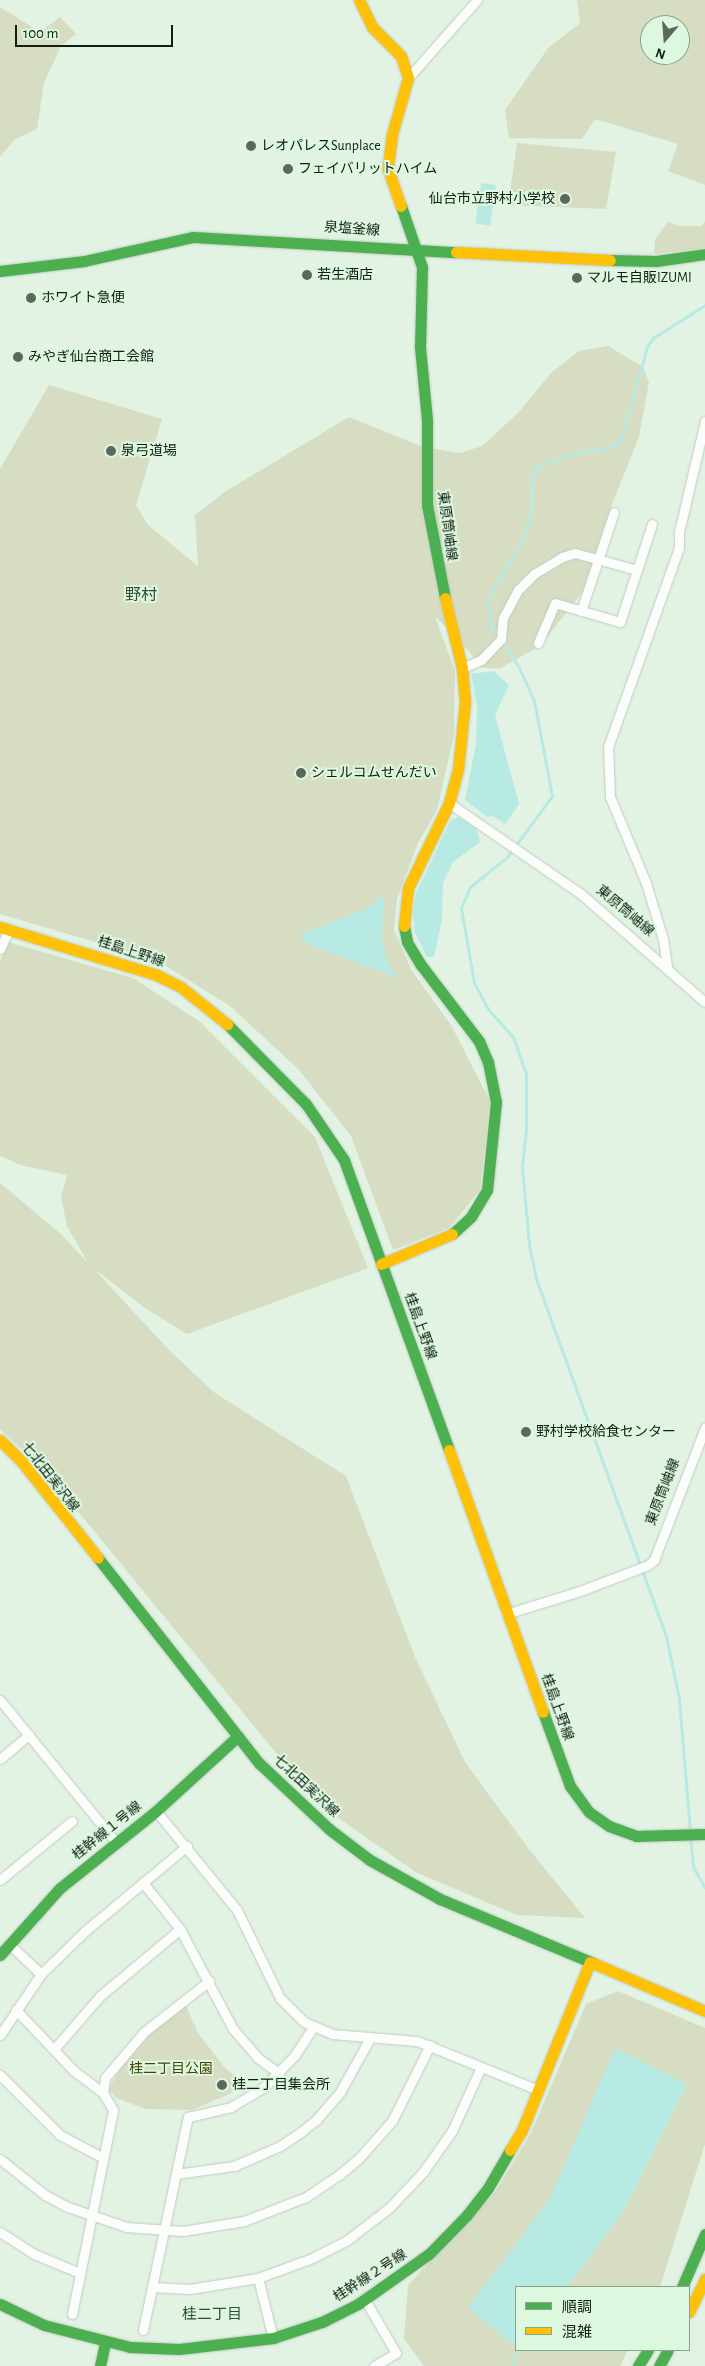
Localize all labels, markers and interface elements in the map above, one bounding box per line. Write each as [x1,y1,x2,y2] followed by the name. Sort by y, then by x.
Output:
[18,15,175,47] scale bar
[640,15,690,65] north arrow
[23,26,58,41] text: 100 m
[654,45,667,61] text: N
[261,138,381,154] place label: レオパレスSunplace
[245,140,257,152] marker: レオパレスSunplace
[298,161,438,177] place label: フェイバリットハイム
[282,163,294,175] marker: フェイバリットハイム
[429,191,555,207] place label: 仙台市立野村小学校
[559,193,571,205] marker: 仙台市立野村小学校
[323,219,381,239] street label: 泉塩釜線
[317,267,373,283] place label: 若生酒店
[301,269,313,281] marker: 若生酒店
[587,270,692,286] place label: マルモ自販IZUMI
[571,272,583,284] marker: マルモ自販IZUMI
[41,290,125,306] place label: ホワイト急便
[25,292,37,304] marker: ホワイト急便
[28,349,154,365] place label: みやぎ仙台商工会館
[12,351,24,363] marker: みやぎ仙台商工会館
[121,443,177,459] place label: 泉弓道場
[105,445,117,457] marker: 泉弓道場
[434,490,460,562] street label: 東原筒岫線
[125,585,157,605] district label: 野村
[311,765,437,781] place label: シェルコムせんだい
[295,767,307,779] marker: シェルコムせんだい
[593,882,657,940] street label: 東原筒岫線
[95,933,167,971] street label: 桂島上野線
[400,1290,440,1362] street label: 桂島上野線
[536,1424,676,1440] place label: 野村学校給食センター
[520,1426,532,1438] marker: 野村学校給食センター
[18,1439,82,1515] street label: 七北田実沢線
[643,1456,683,1528] street label: 東原筒岫線
[537,1671,577,1743] street label: 桂島上野線
[270,1751,342,1821] street label: 七北田実沢線
[69,1798,145,1864] street label: 桂幹線１号線
[129,2061,213,2077] park label: 桂二丁目公園
[232,2077,330,2093] place label: 桂二丁目集会所
[216,2079,228,2091] marker: 桂二丁目集会所
[330,2246,410,2306] street label: 桂幹線２号線
[515,2286,690,2351] legend
[562,2300,592,2315] text: 順調
[182,2306,242,2324] district label: 桂二丁目
[562,2325,592,2340] text: 混雑

